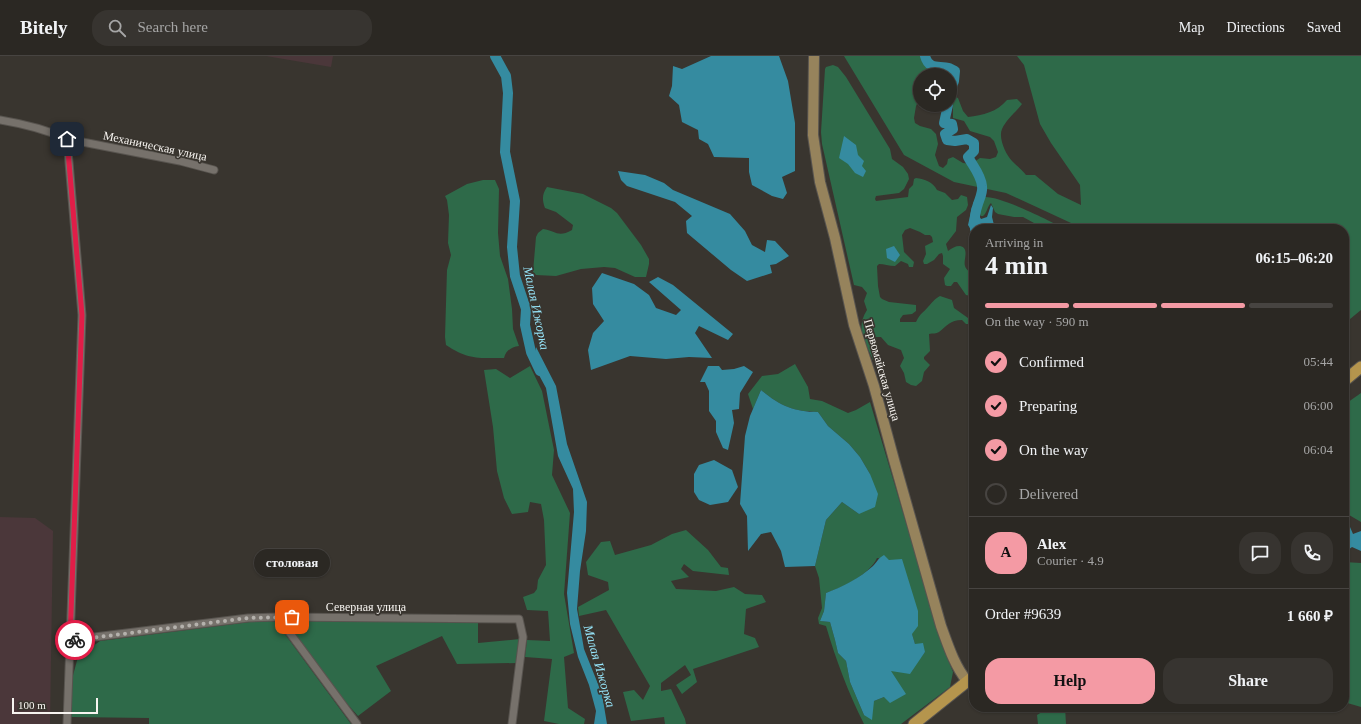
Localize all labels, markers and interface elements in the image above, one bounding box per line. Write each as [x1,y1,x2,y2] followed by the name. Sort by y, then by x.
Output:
[92,10,372,46] search box
[20,17,68,38] text: Bitely
[106,17,128,39] icon: search
[138,19,208,35] text: Search here
[1179,20,1204,35] text: Map
[1226,20,1285,35] text: Directions
[1307,20,1341,35] text: Saved
[913,68,957,112] map controls
[913,68,957,112] button: locate
[50,122,84,156] pin
[56,128,78,150] icon: home
[102,128,209,164] street label: Механическая улица
[985,235,1043,250] text: Arriving in
[1256,250,1333,266] text: 06:15–06:20
[985,251,1048,280] text: 4 min
[520,264,553,352] water label: Малая Ижорка
[985,314,1089,329] text: On the way · 590 m
[861,318,903,423] street label: Первомайская улица
[985,351,1007,373] icon: check
[1019,354,1084,370] text: Confirmed
[1303,354,1333,369] text: 05:44
[985,395,1007,417] icon: check
[1019,398,1077,414] text: Preparing
[1303,398,1333,413] text: 06:00
[985,439,1007,461] icon: check
[1019,442,1088,458] text: On the way
[1303,442,1333,457] text: 06:04
[1019,486,1078,502] text: Delivered
[1239,532,1281,574] button: chat
[1291,532,1333,574] button: phone
[1037,536,1066,552] text: Alex
[1001,544,1011,560] text: A
[254,549,330,577] callout: столовая
[1037,553,1104,568] text: Courier · 4.9
[266,555,318,570] text: столовая
[275,600,309,634] pin
[326,600,407,614] street label: Северная улица
[281,606,303,628] icon: bag
[985,606,1061,622] text: Order #9639
[1287,608,1333,624] text: 1 660 ₽
[55,620,95,660] courier
[580,622,619,710] water label: Малая Ижорка
[64,629,86,651] icon: bike
[985,658,1155,704] button: Help
[1163,658,1333,704] button: Share
[12,696,98,715] scale bar
[18,699,46,711] text: 100 m

